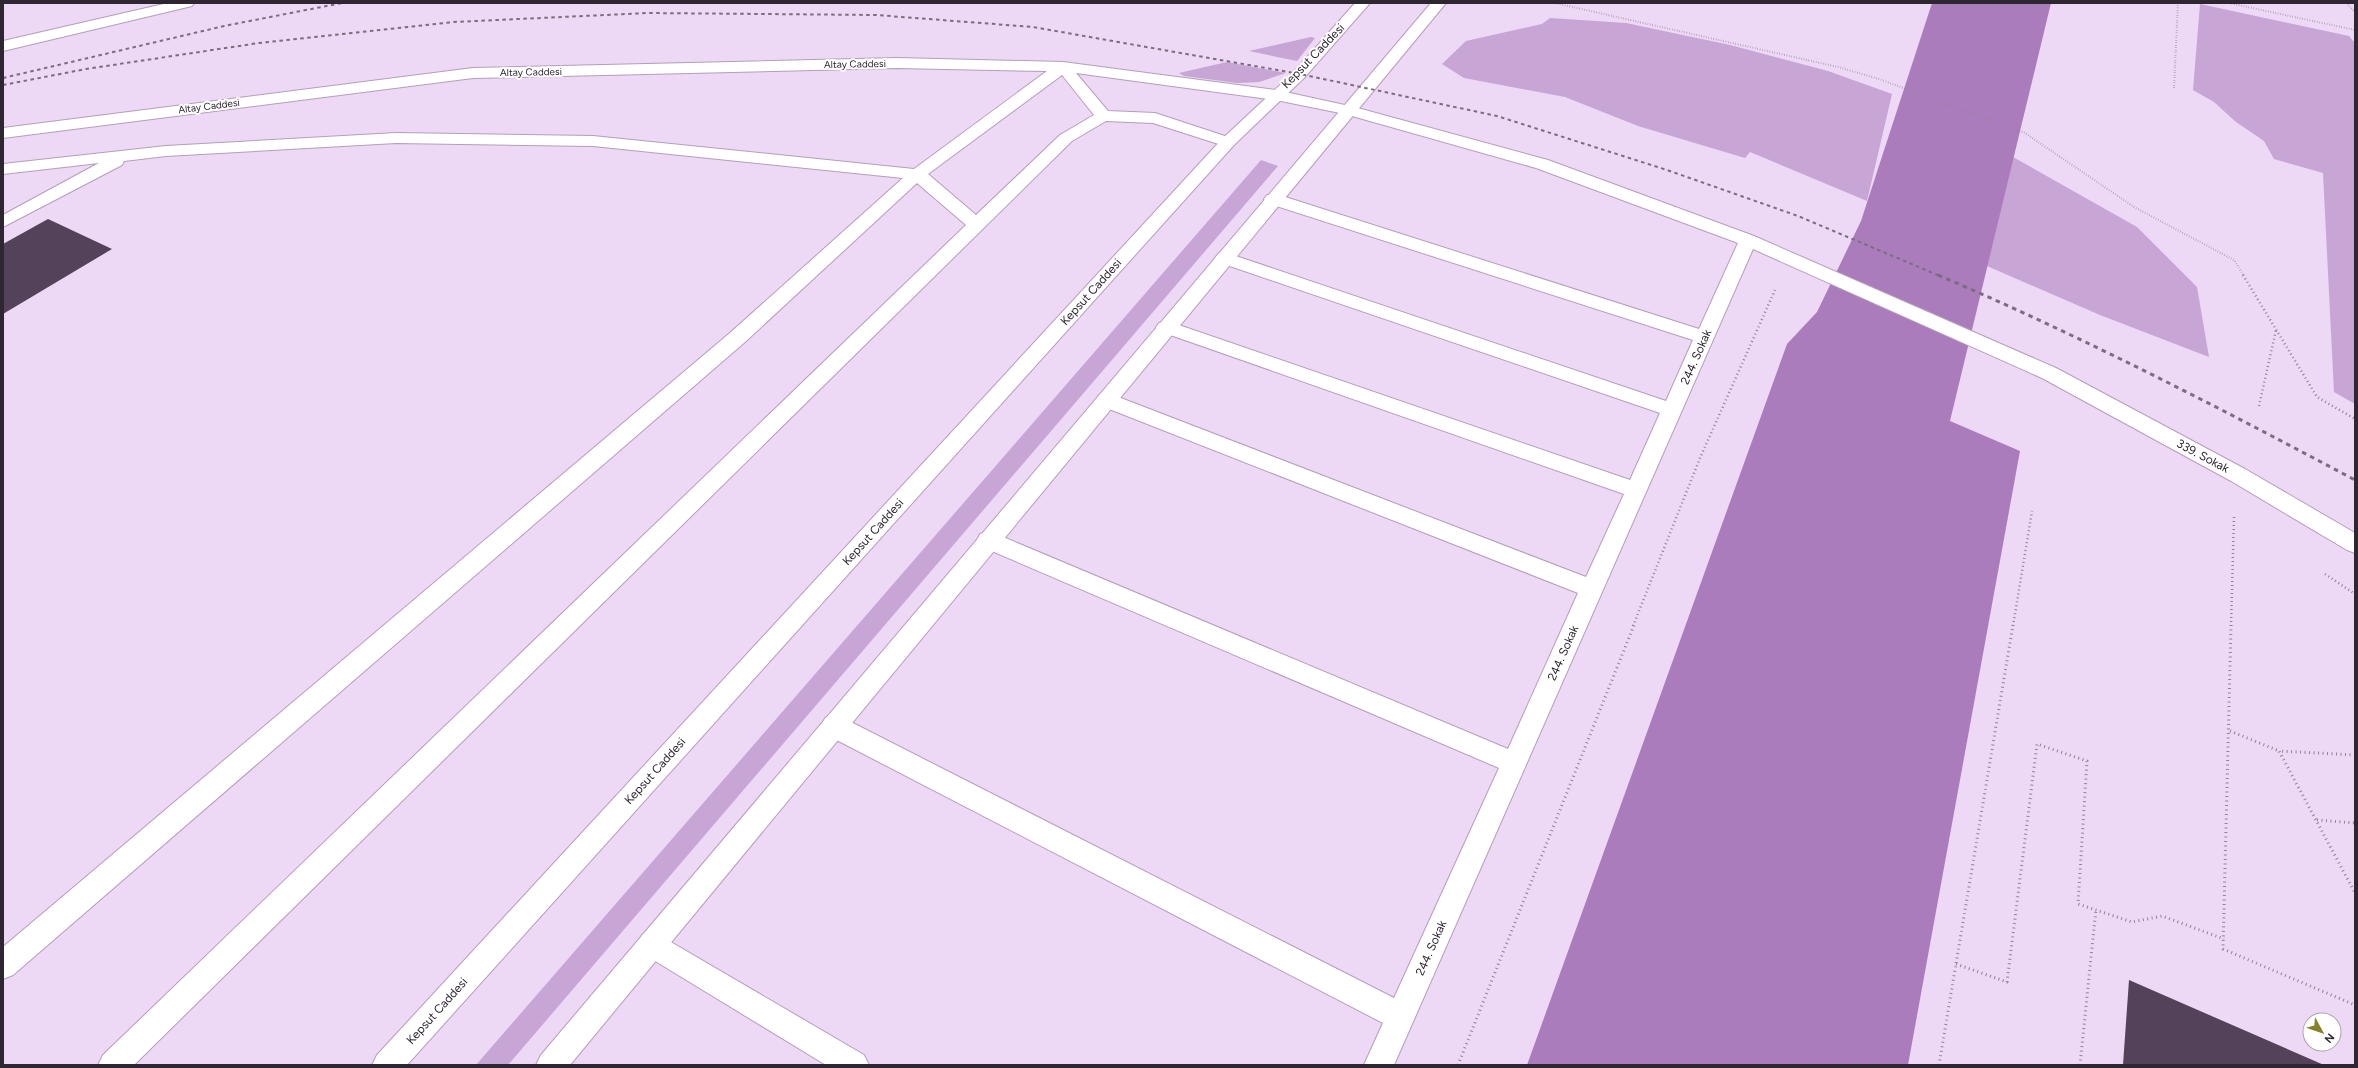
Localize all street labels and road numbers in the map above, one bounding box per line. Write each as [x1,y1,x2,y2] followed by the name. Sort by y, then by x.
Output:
[1279,21,1347,91] street label: Kepsut Caddesi
[824,57,886,71] street label: Altay Caddesi
[500,65,562,79] street label: Altay Caddesi
[177,96,241,116] street label: Altay Caddesi
[1058,256,1124,328] street label: Kepsut Caddesi
[1678,327,1714,387] street label: 244. Sokak
[2174,436,2232,476] street label: 339. Sokak
[840,496,906,568] street label: Kepsut Caddesi
[1545,623,1581,683] street label: 244. Sokak
[622,735,688,807] street label: Kepsut Caddesi
[1413,918,1449,978] street label: 244. Sokak
[404,975,470,1047] street label: Kepsut Caddesi

